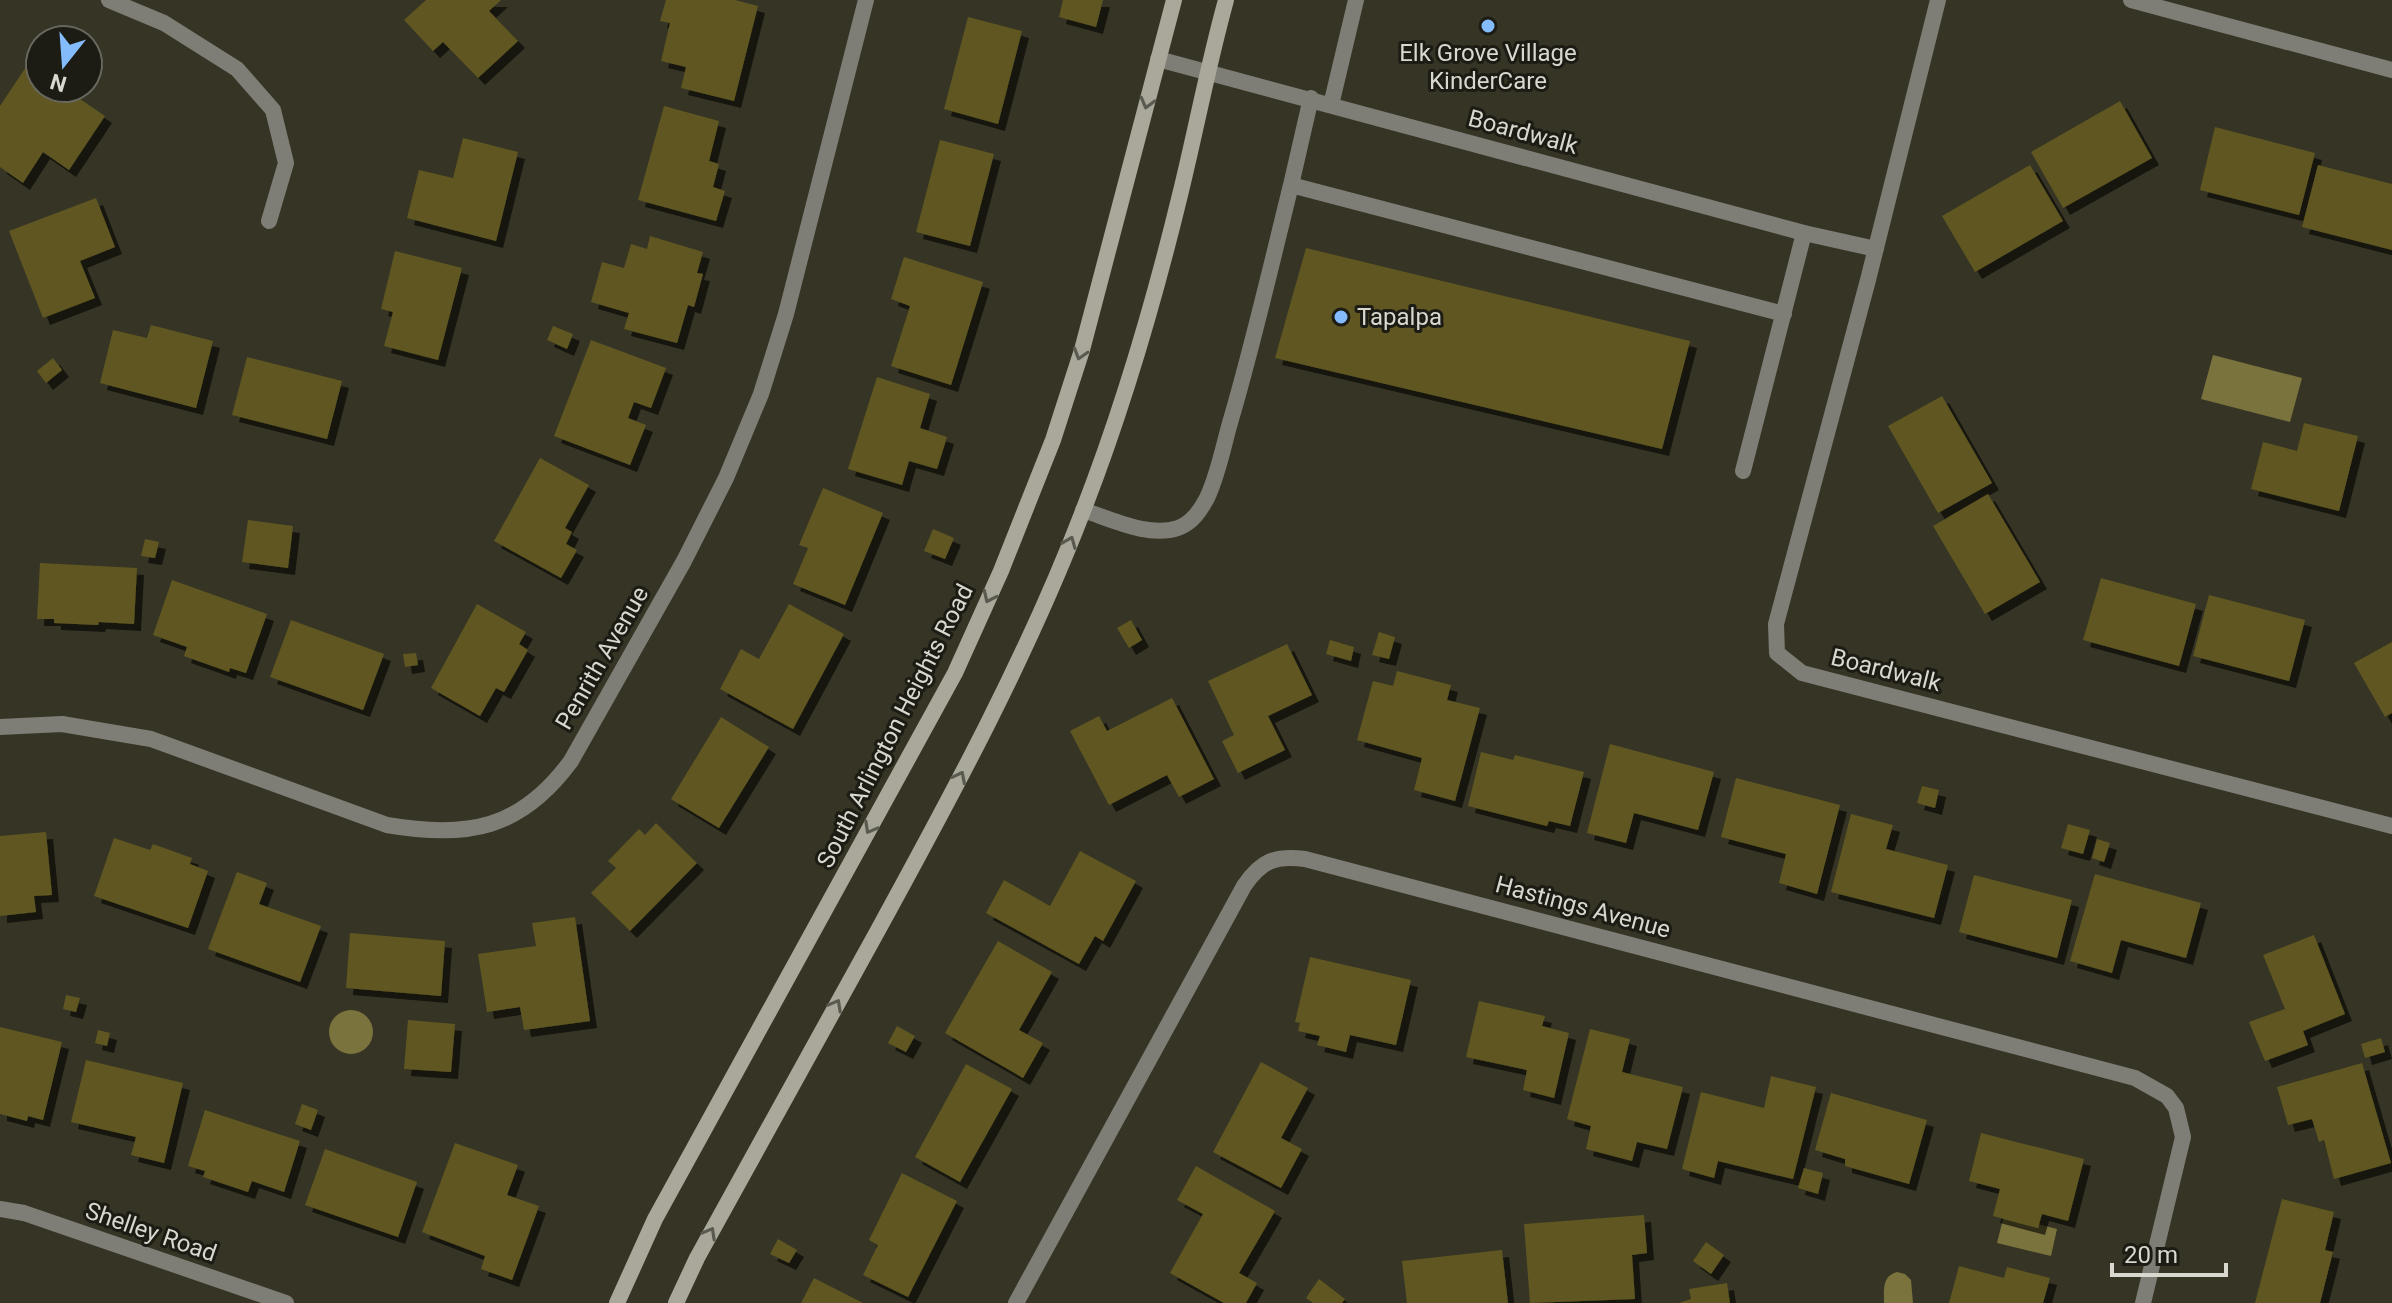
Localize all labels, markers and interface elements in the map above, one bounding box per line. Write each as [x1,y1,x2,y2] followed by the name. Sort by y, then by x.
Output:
[1479,17,1497,35] marker: Elk Grove Village KinderCare
[24,24,104,104] north arrow
[1399,39,1577,95] place label: Elk Grove Village KinderCare
[47,68,69,97] text: N
[1139,95,1156,109] one-way arrow
[1465,104,1582,160] street label: Boardwalk
[1357,303,1442,331] place label: Tapalpa
[1332,308,1350,326] marker: Tapalpa
[1073,346,1089,360] one-way arrow
[1061,536,1077,550] one-way arrow
[811,580,979,872] street label: South Arlington Heights Road
[550,582,654,734] street label: Penrith Avenue
[983,589,999,603] one-way arrow
[1828,643,1945,697] street label: Boardwalk
[950,771,965,785] one-way arrow
[864,819,880,834] one-way arrow
[1493,870,1673,944] street label: Hastings Avenue
[826,1000,842,1014] one-way arrow
[82,1196,220,1268] street label: Shelley Road
[701,1227,716,1241] one-way arrow
[2112,1227,2226,1277] scale bar
[2124,1241,2178,1269] text: 20 m

